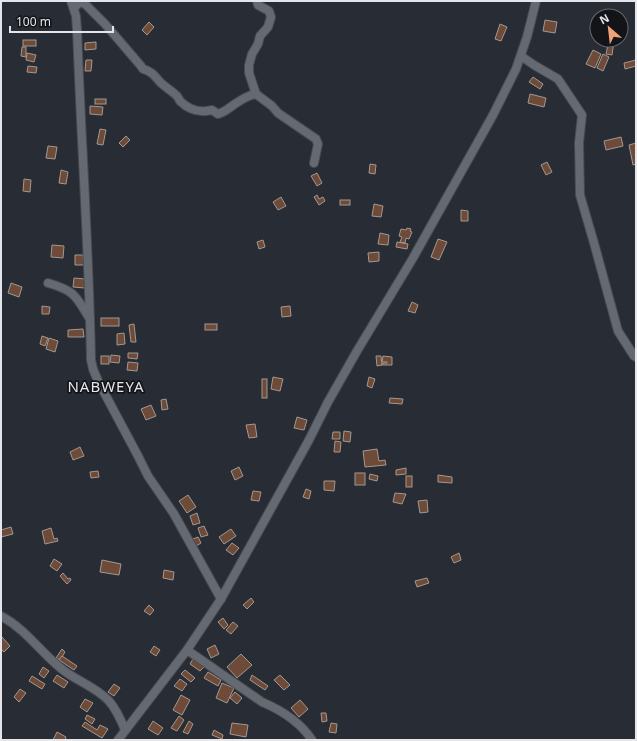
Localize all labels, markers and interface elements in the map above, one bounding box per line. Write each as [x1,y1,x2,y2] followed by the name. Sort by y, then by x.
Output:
[10,8,113,34] scale bar
[589,8,629,48] north arrow
[597,10,612,27] text: N
[16,13,51,30] text: 100 m
[67,376,145,396] district label: NABWEYA

